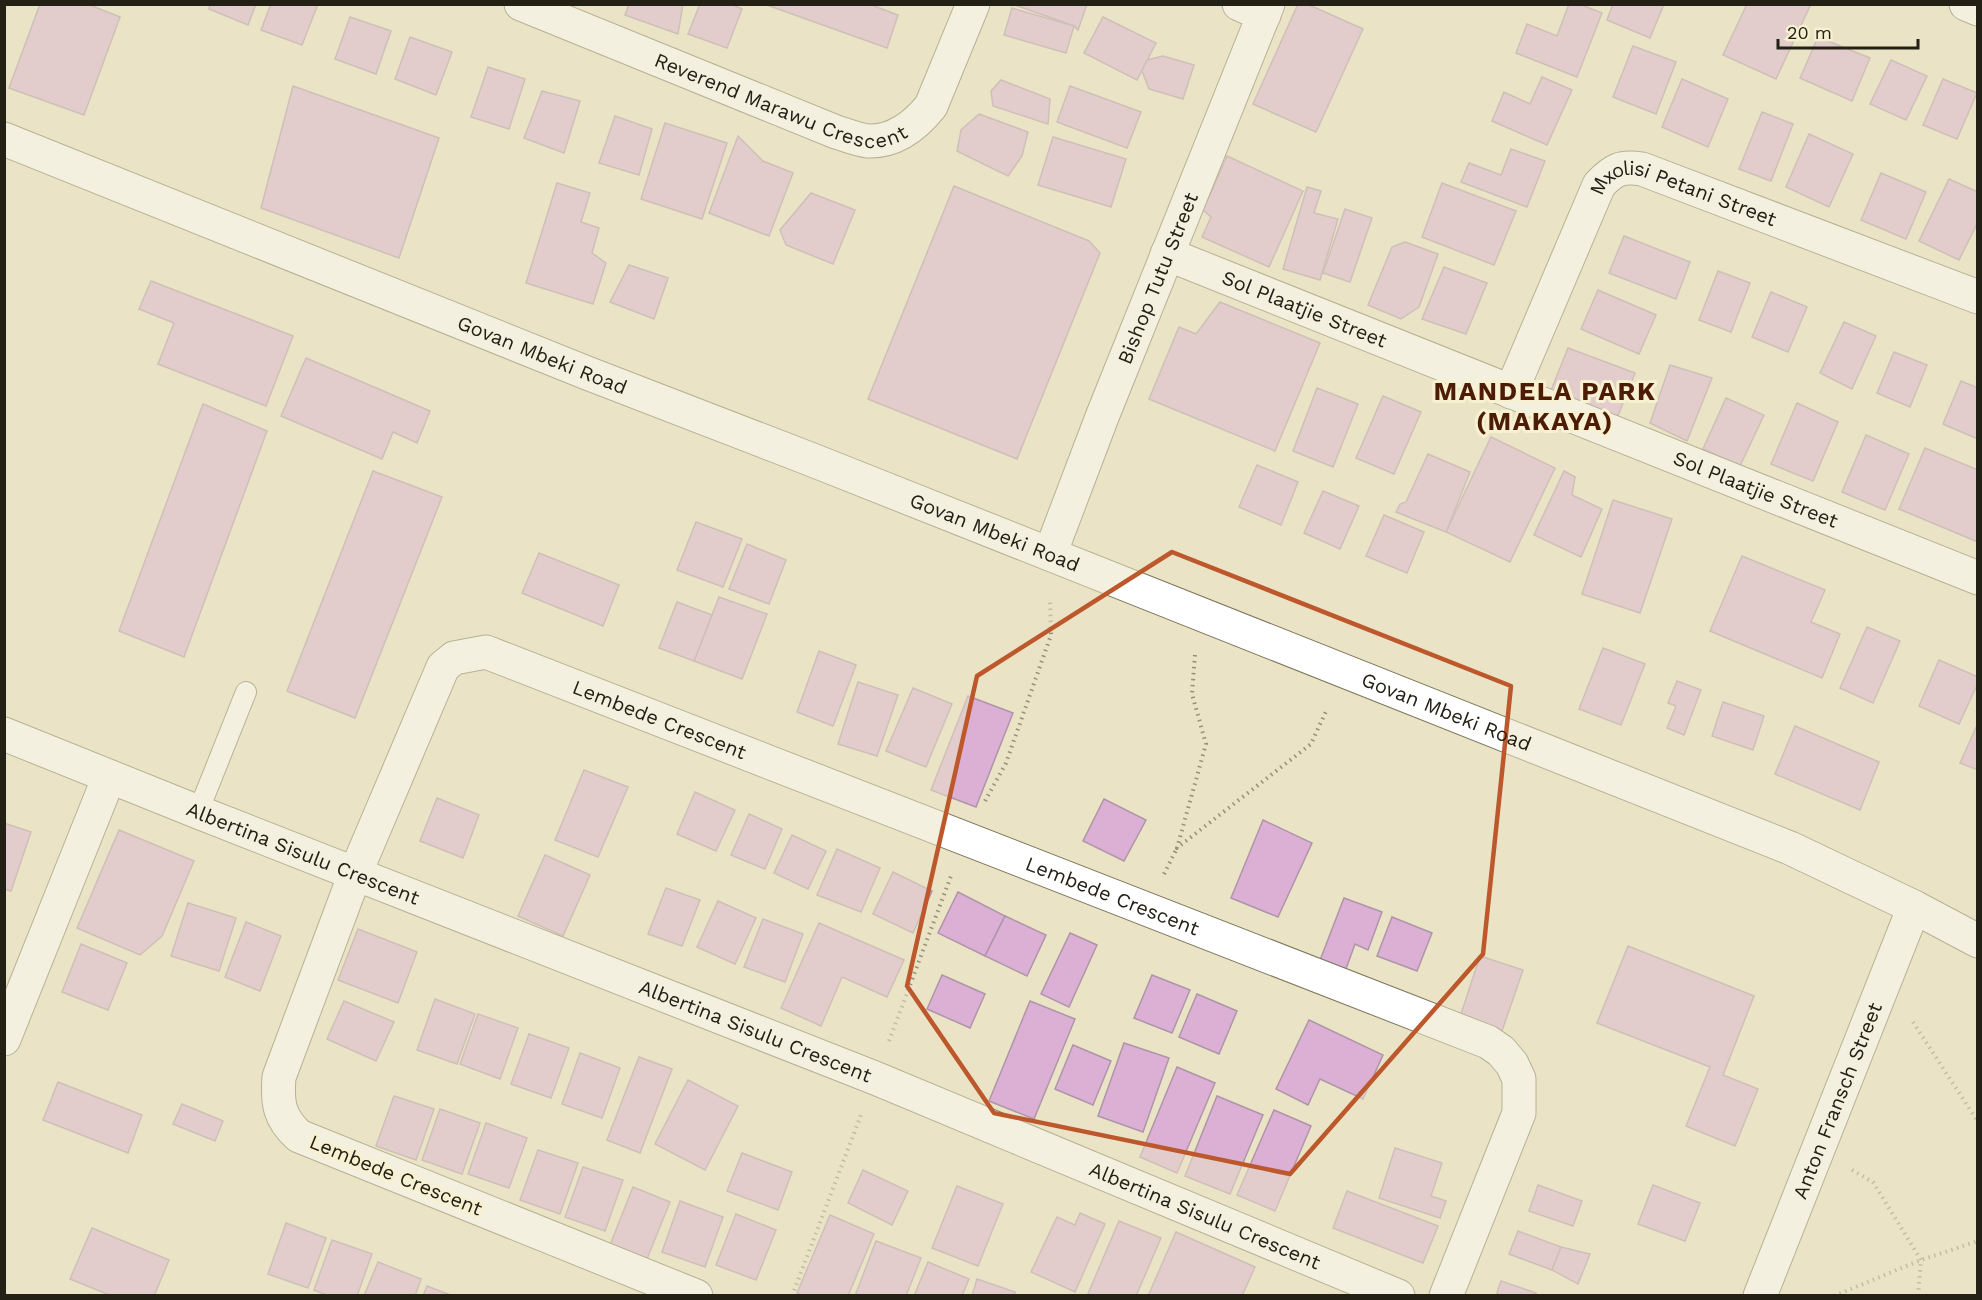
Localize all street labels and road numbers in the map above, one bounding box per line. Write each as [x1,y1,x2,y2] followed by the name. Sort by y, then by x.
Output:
[651,48,912,153] street label: Reverend Marawu Crescent
[1584,156,1781,231] street label: Mxolisi Petani Street
[1112,188,1203,368] street label: Bishop Tutu Street
[1219,265,1391,353] street label: Sol Plaatjie Street
[454,310,631,399] street label: Govan Mbeki Road
[1670,446,1842,533] street label: Sol Plaatjie Street
[906,488,1083,577] street label: Govan Mbeki Road
[1358,667,1535,756] street label: Govan Mbeki Road
[569,675,750,764] street label: Lembede Crescent
[183,797,424,910] street label: Albertina Sisulu Crescent
[1022,851,1203,941] street label: Lembede Crescent
[636,974,876,1088] street label: Albertina Sisulu Crescent
[1788,998,1887,1202] street label: Anton Fransch Street
[306,1129,486,1221] street label: Lembede Crescent
[1086,1157,1325,1275] street label: Albertina Sisulu Crescent

